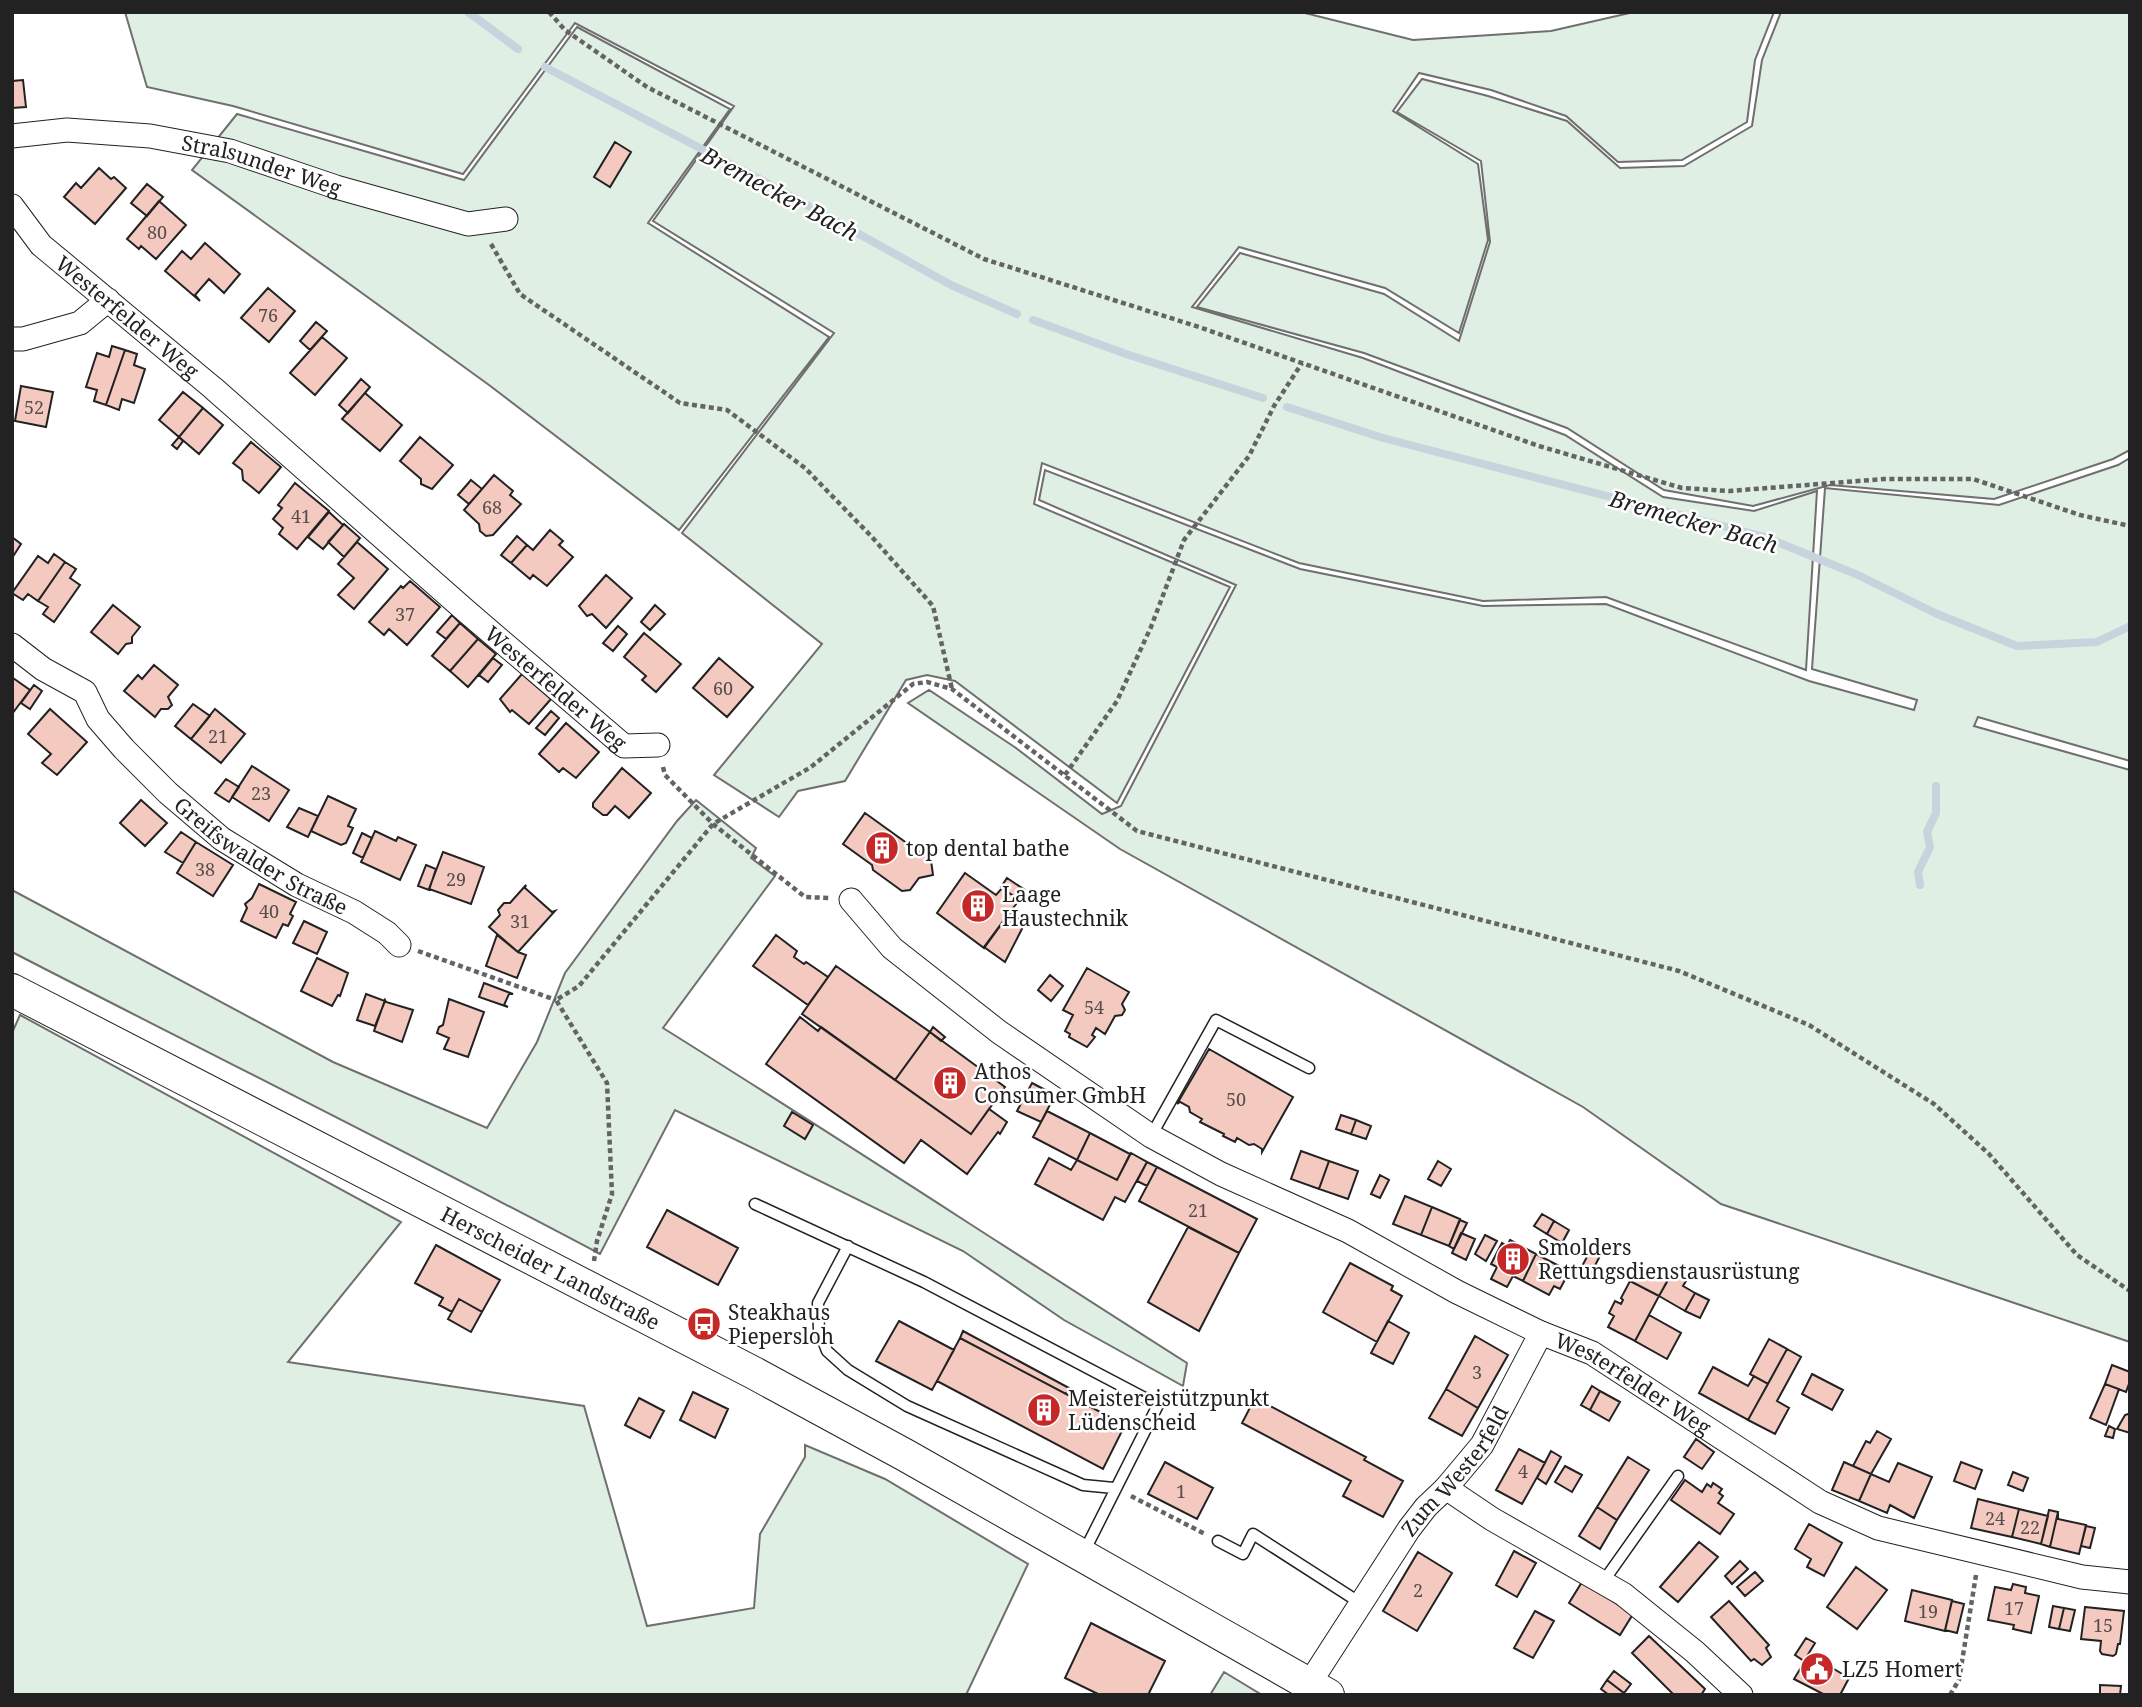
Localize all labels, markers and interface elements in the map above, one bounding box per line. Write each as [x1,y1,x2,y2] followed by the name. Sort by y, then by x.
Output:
[179,128,346,202] street label: Stralsunder Weg
[695,138,864,248] water label: Bremecker Bach
[147,220,167,244] house number: 80
[50,249,205,385] street label: Westerfelder Weg
[258,303,278,327] house number: 76
[24,395,44,419] house number: 52
[1605,481,1782,560] water label: Bremecker Bach
[482,495,502,519] house number: 68
[291,504,311,528] house number: 41
[395,602,415,626] house number: 37
[479,619,633,757] street label: Westerfelder Weg
[713,676,733,700] house number: 60
[208,724,228,748] house number: 21
[251,781,271,805] house number: 23
[168,790,352,921] street label: Greifswalder Straße
[863,829,901,867] building icon: top dental bathe
[906,834,1069,862] place label: top dental bathe
[195,857,215,881] house number: 38
[446,867,466,891] house number: 29
[1002,880,1129,932] place label: Laage Haustechnik
[959,887,997,925] building icon: Laage Haustechnik
[259,899,279,923] house number: 40
[510,909,530,933] house number: 31
[1084,995,1104,1019] house number: 54
[974,1057,1146,1109] place label: Athos Consumer GmbH
[931,1064,969,1102] building icon: Athos Consumer GmbH
[1226,1087,1246,1111] house number: 50
[1188,1198,1208,1222] house number: 21
[436,1200,665,1336] street label: Herscheider Landstraße
[1538,1233,1800,1285] place label: Smolders Rettungsdienstausrüstung
[1494,1240,1532,1278] building icon: Smolders Rettungsdienstausrüstung
[728,1298,834,1350] place label: Steakhaus Piepersloh
[685,1305,723,1343] bus stop icon: Steakhaus Piepersloh
[1551,1326,1717,1442] street label: Westerfelder Weg
[1472,1360,1482,1384] house number: 3
[1068,1384,1269,1436] place label: Meistereistützpunkt Lüdenscheid
[1025,1391,1063,1429] building icon: Meistereistützpunkt Lüdenscheid
[1395,1400,1514,1542] street label: Zum Westerfeld
[1518,1459,1528,1483] house number: 4
[1176,1479,1186,1503] house number: 1
[1985,1506,2005,1530] house number: 24
[2020,1515,2040,1539] house number: 22
[1413,1578,1423,1602] house number: 2
[2004,1596,2024,1620] house number: 17
[1918,1599,1938,1623] house number: 19
[2093,1613,2113,1637] house number: 15
[1798,1650,1836,1688] public building icon: LZ5 Homert
[1842,1655,1962,1683] place label: LZ5 Homert

